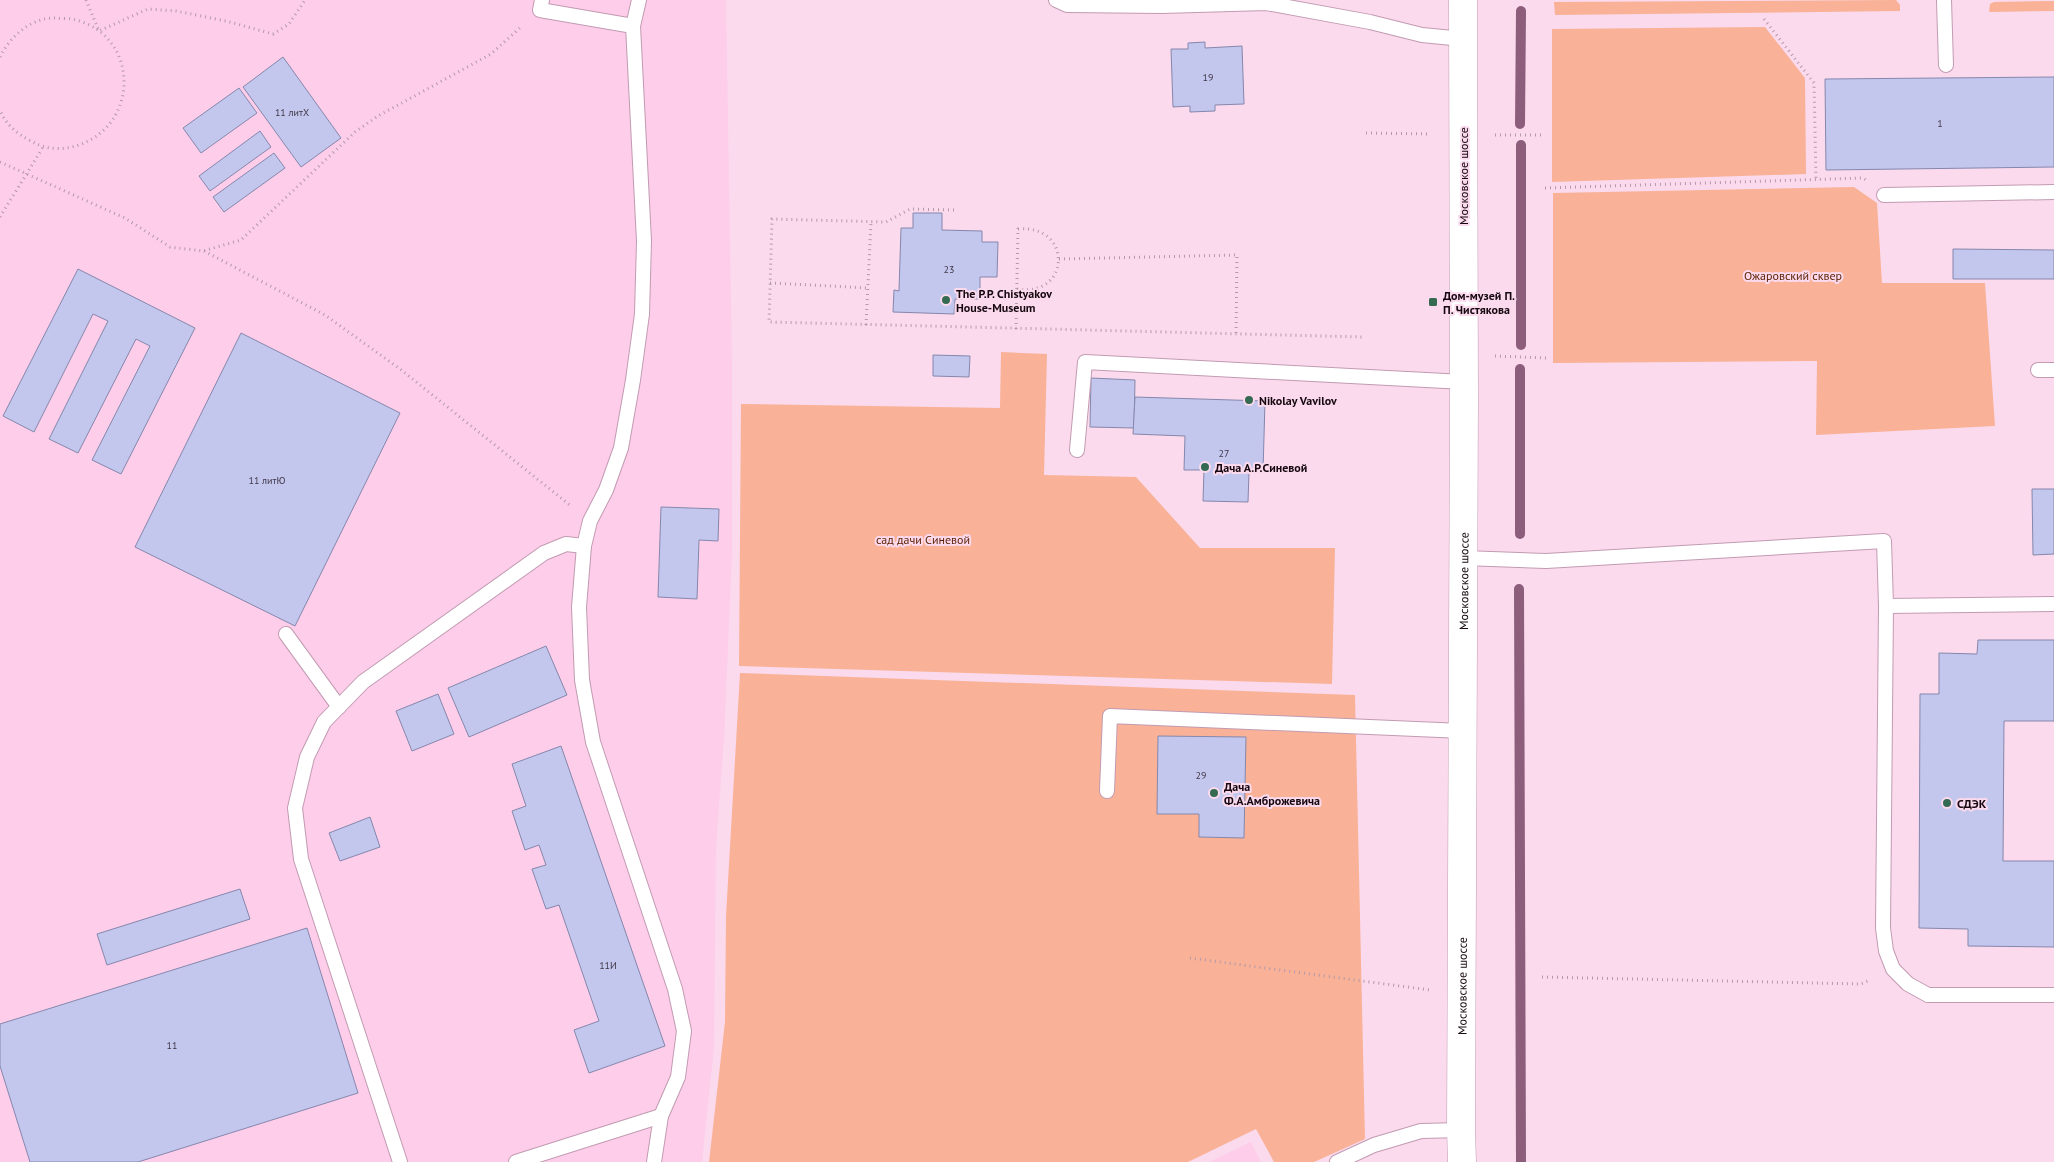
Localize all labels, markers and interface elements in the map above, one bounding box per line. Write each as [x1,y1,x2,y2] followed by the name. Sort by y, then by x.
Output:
[1203,71,1213,84] house number: 19
[275,106,309,119] house number: 11 литХ
[1937,117,1943,130] house number: 1
[1456,127,1471,225] street label: Московское шоссе
[944,263,954,276] house number: 23
[1744,268,1842,283] park label: Ожаровский сквер
[956,286,1052,315] place label: The P.P. Chistyakov House-Museum
[1443,288,1515,317] place label: Дом-музей П. П. Чистякова
[940,294,952,306] marker: The P.P. Chistyakov House-Museum
[1427,296,1439,308] marker: Дом-музей П. П. Чистякова
[1259,393,1337,408] place label: Nikolay Vavilov
[1243,394,1255,406] marker: Nikolay Vavilov
[1219,447,1229,460] house number: 27
[1215,460,1307,475] place label: Дача А.Р.Синевой
[1199,461,1211,473] marker: Дача А.Р.Синевой
[249,474,286,487] house number: 11 литЮ
[876,532,970,547] park label: сад дачи Синевой
[1456,532,1471,630] street label: Московское шоссе
[1196,769,1206,782] house number: 29
[1224,779,1320,808] place label: Дача Ф.А.Амброжевича
[1208,787,1220,799] marker: Дача Ф.А.Амброжевича
[1957,796,1987,811] place label: СДЭК
[1941,797,1953,809] marker: СДЭК
[1454,937,1469,1035] street label: Московское шоссе
[599,959,617,972] house number: 11И
[167,1039,177,1052] house number: 11

